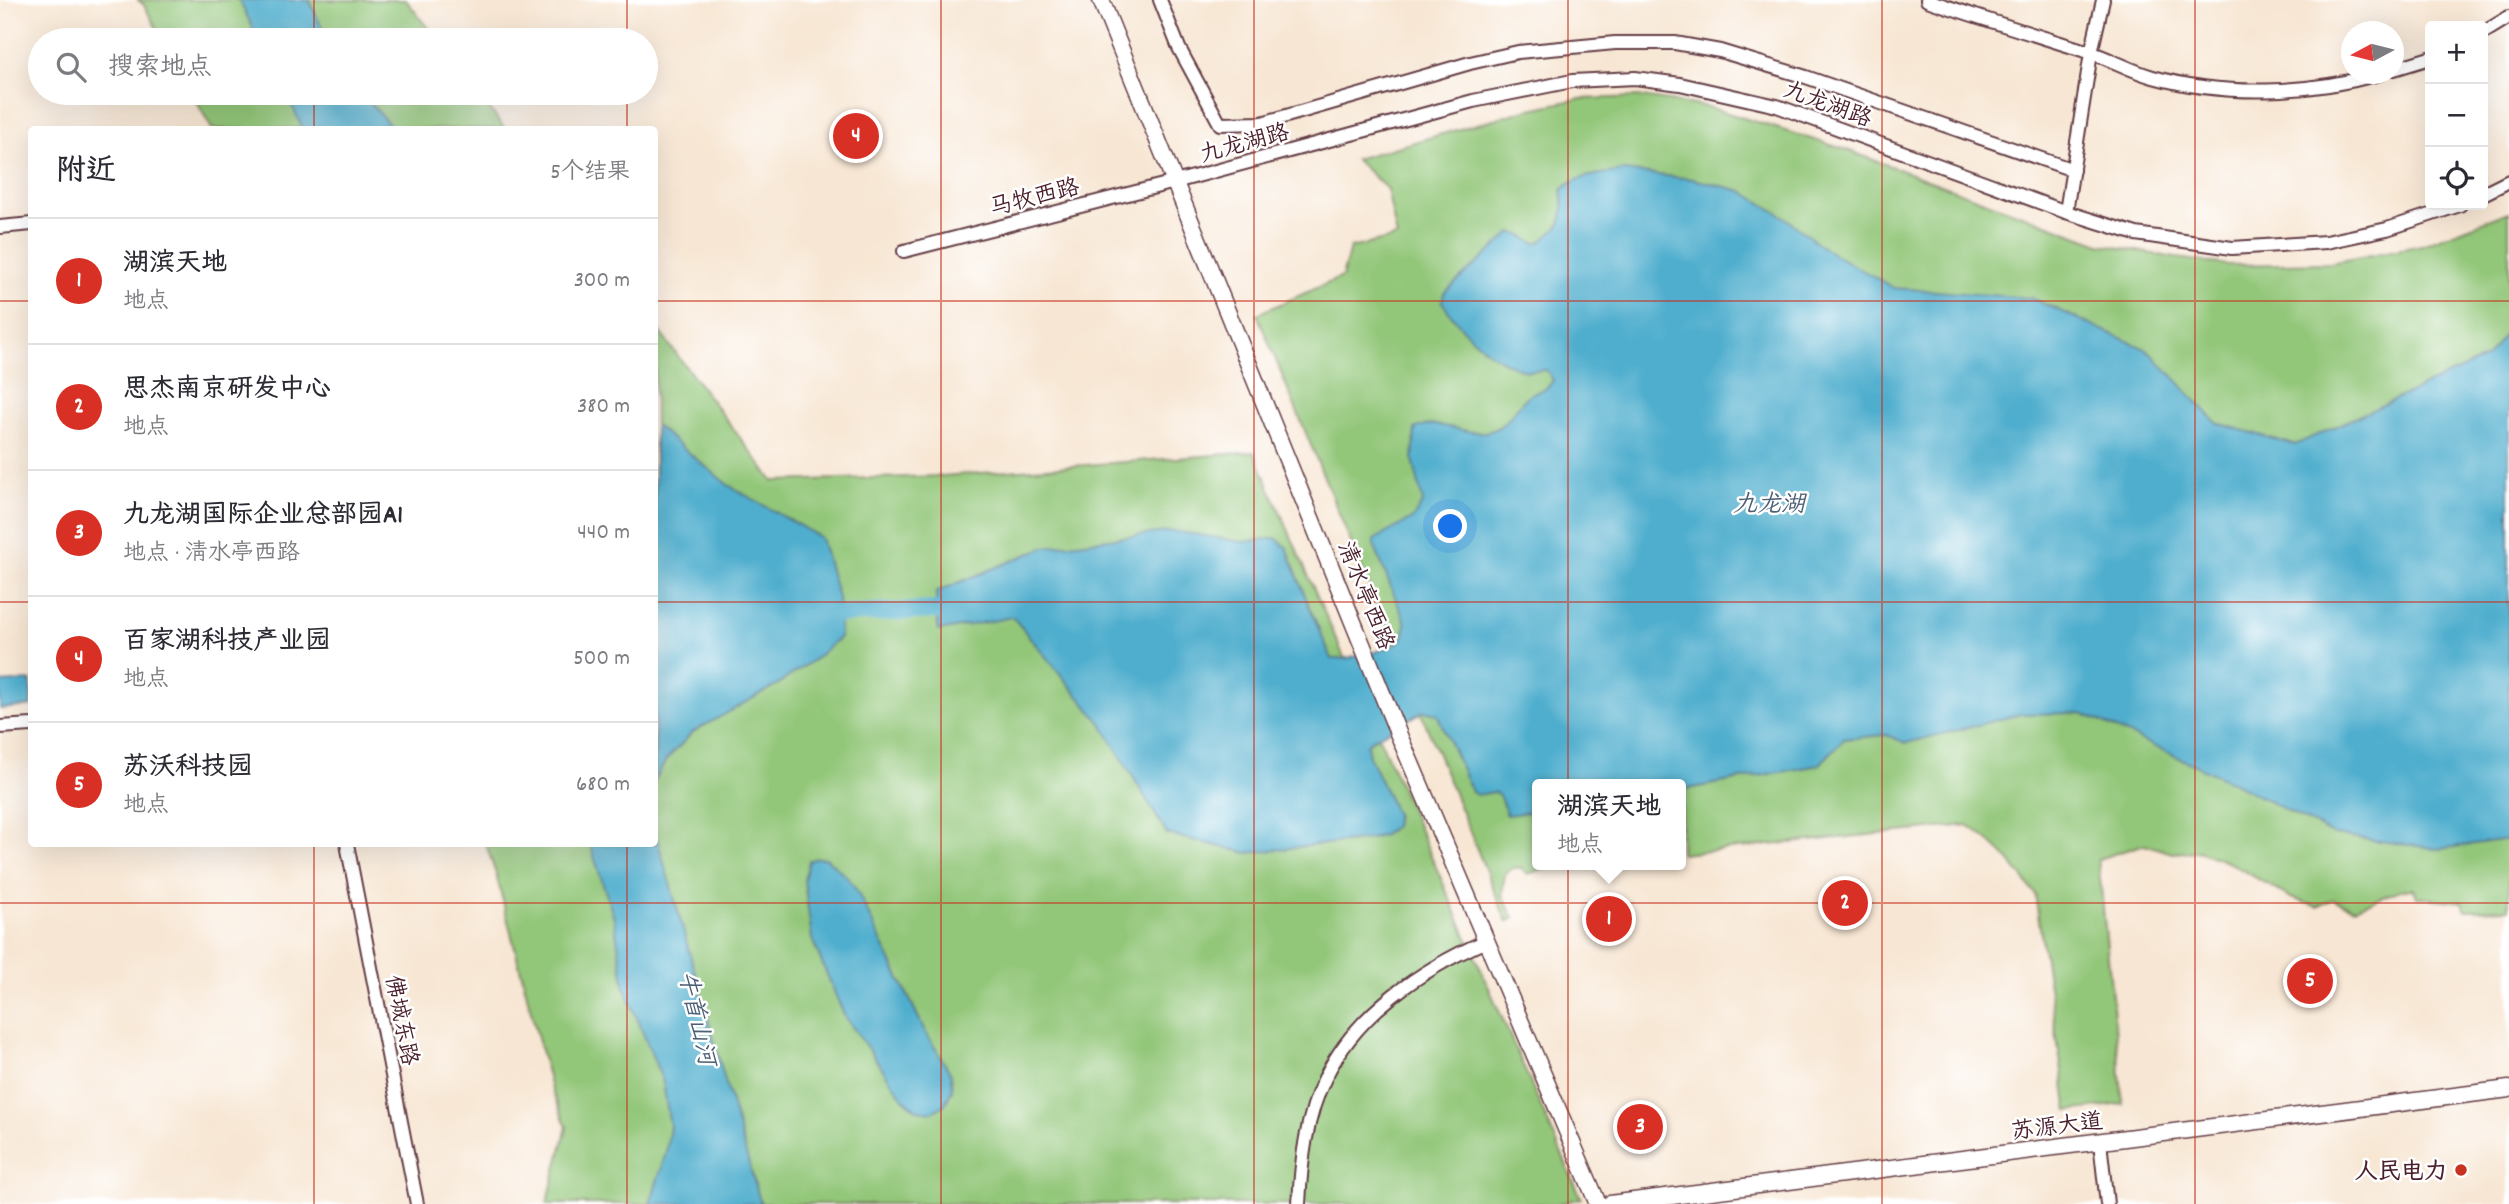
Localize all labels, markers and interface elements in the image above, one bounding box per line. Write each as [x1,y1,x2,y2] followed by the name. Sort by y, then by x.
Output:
[2341,21,2404,84] north arrow
[2425,21,2488,210] map controls
[2425,21,2488,84] button: +
[28,28,658,105] search box
[52,48,90,86] icon: search
[108,50,212,87] text: 搜索地点
[1778,75,1876,138] street label: 九龙湖路
[2425,84,2488,147] button: −
[833,110,879,162] pin: 4
[1196,118,1294,173] street label: 九龙湖路
[2425,147,2488,210] button: locate
[56,152,116,195] text: 附近
[550,157,630,190] text: 5个结果
[986,172,1083,227] street label: 马牧西路
[123,246,227,283] text: 湖滨天地
[76,265,82,298] text: 1
[574,265,630,298] text: 300 m
[123,286,169,319] text: 地点
[123,372,331,409] text: 思杰南京研发中心
[74,391,84,424] text: 2
[577,391,630,424] text: 380 m
[123,412,169,445] text: 地点
[1733,489,1808,523] water label: 九龙湖
[123,498,403,535] text: 九龙湖国际企业总部园A1
[1433,509,1467,543] your location
[74,517,84,550] text: 3
[577,517,630,550] text: 440 m
[1327,537,1401,656] street label: 清水亭西路
[123,538,300,571] text: 地点 · 清水亭西路
[123,624,331,661] text: 百家湖科技产业园
[74,643,84,676] text: 4
[573,643,630,676] text: 500 m
[123,664,169,697] text: 地点
[123,750,253,787] text: 苏沃科技园
[74,769,84,802] text: 5
[576,769,630,802] text: 680 m
[1532,779,1686,870] popup
[123,790,169,823] text: 地点
[1557,790,1661,827] text: 湖滨天地
[1557,830,1603,863] text: 地点
[1822,877,1868,929] pin: 2
[1586,893,1632,945] pin: 1
[2287,955,2333,1007] pin: 5
[668,968,723,1073] water label: 牛首山河
[375,972,425,1069] street label: 佛城东路
[1617,1101,1663,1153] pin: 3
[2010,1106,2105,1150] street label: 苏源大道
[2355,1157,2447,1190] place label: 人民电力
[2453,1162,2469,1178] marker: 人民电力

